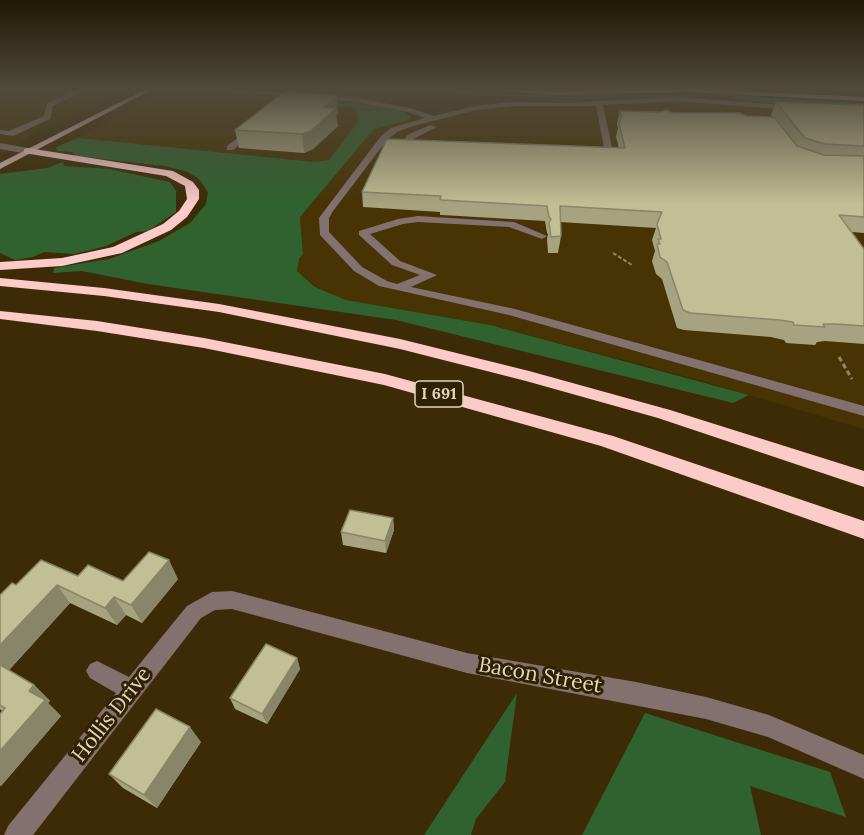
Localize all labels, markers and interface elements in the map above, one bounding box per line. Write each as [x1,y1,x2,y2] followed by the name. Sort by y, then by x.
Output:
[415,381,463,407] road number: I 691
[476,653,604,699] street label: Bacon Street
[67,663,157,767] street label: Hollis Drive

